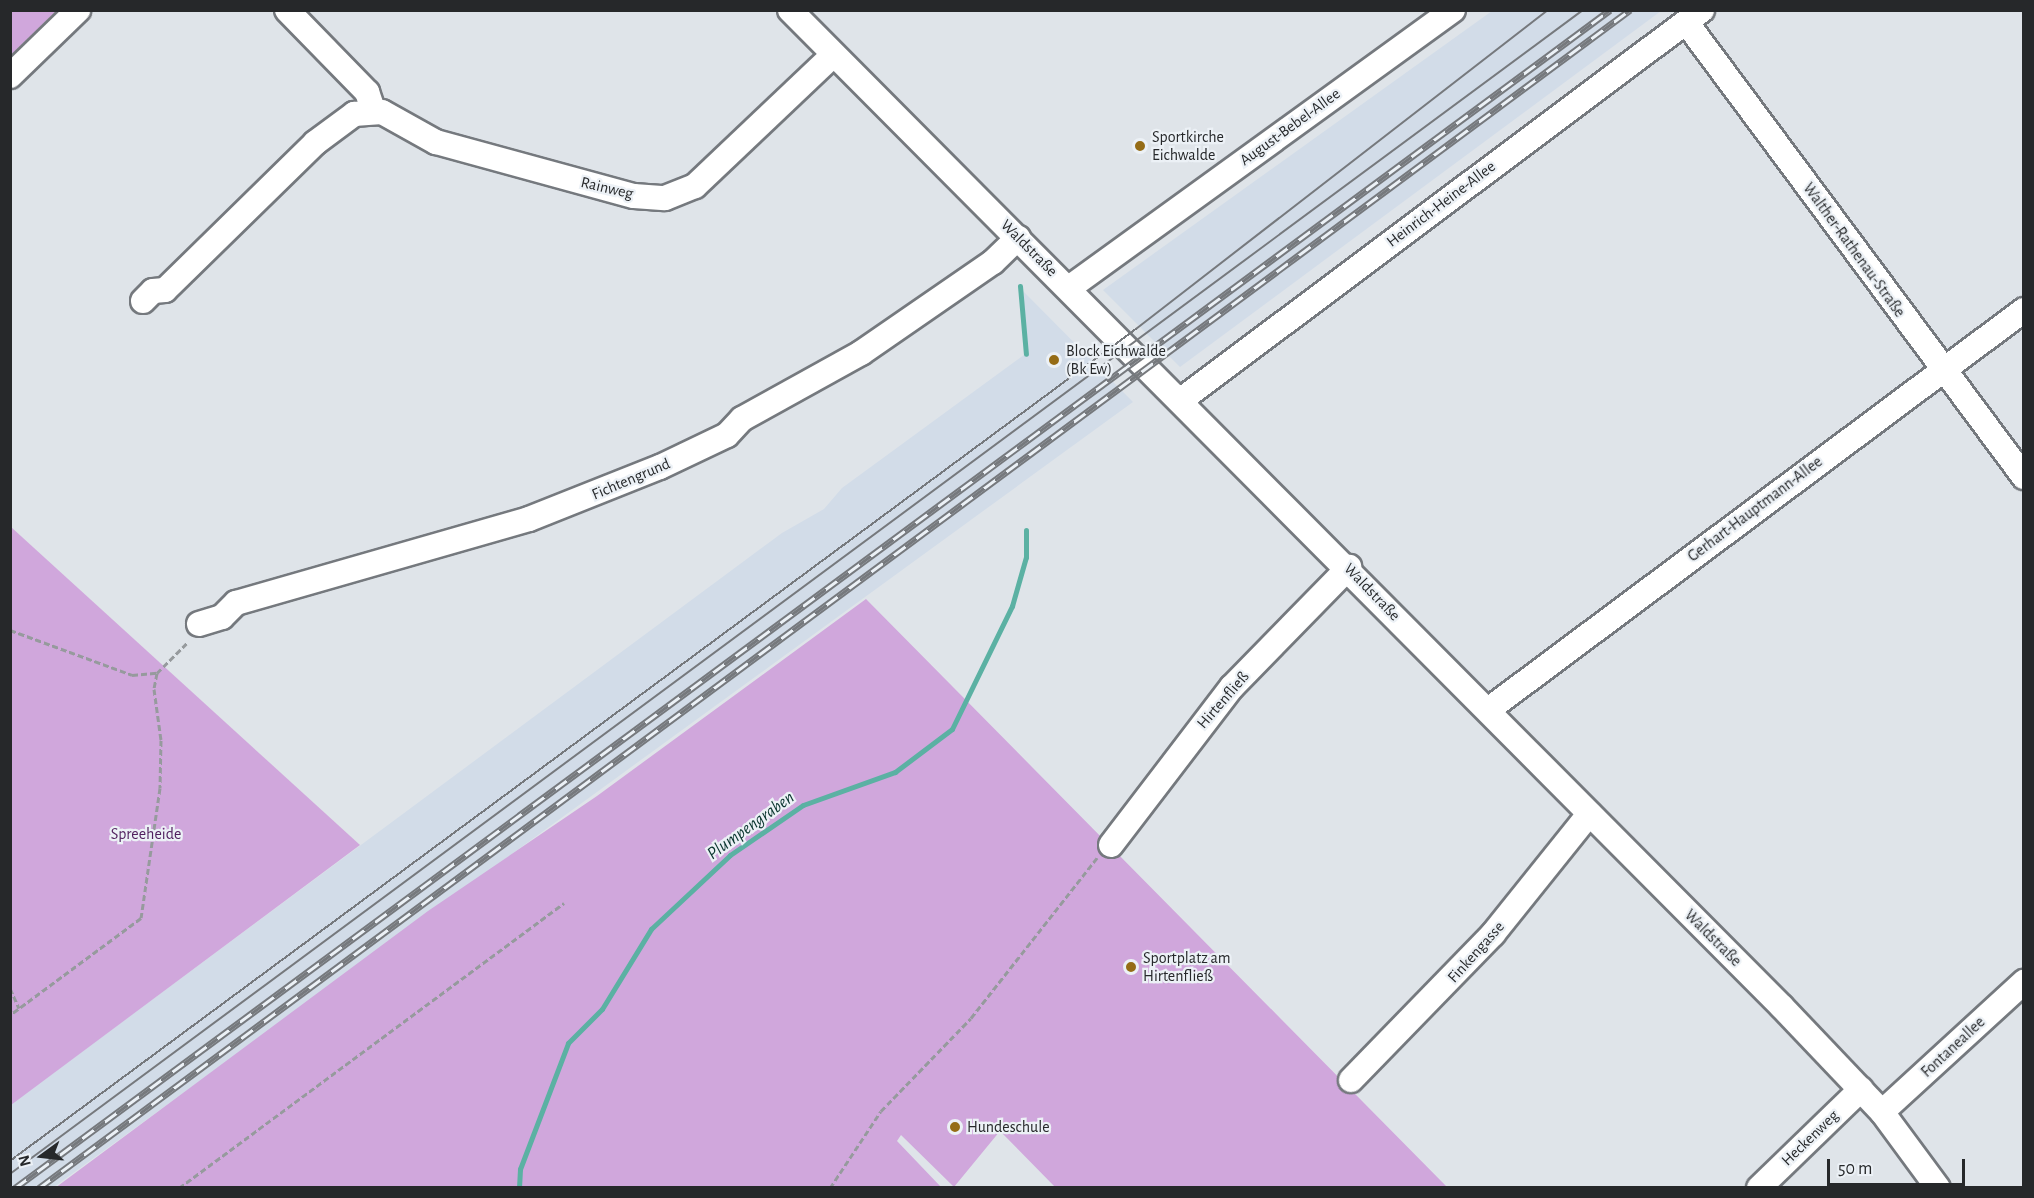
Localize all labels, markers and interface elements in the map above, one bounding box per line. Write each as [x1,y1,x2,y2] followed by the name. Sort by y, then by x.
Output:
[1236,84,1344,170] street label: August-Bebel-Allee
[1152,127,1224,165] place label: Sportkirche Eichwalde
[1133,139,1147,153] marker: Sportkirche Eichwalde
[1383,157,1499,251] street label: Heinrich-Heine-Allee
[579,173,635,203] street label: Rainweg
[1799,179,1909,321] street label: Walther-Rathenau-Straße
[997,216,1061,280] street label: Waldstraße
[1066,341,1166,379] place label: Block Eichwalde (Bk Ew)
[1047,353,1061,367] marker: Block Eichwalde (Bk Ew)
[1684,452,1826,566] street label: Gerhart-Hauptmann-Allee
[589,454,673,504] street label: Fichtengrund
[1340,559,1404,625] street label: Waldstraße
[1193,667,1253,733] street label: Hirtenfließ
[703,787,799,865] water label: Plumpengraben
[111,824,181,844] park label: Spreeheide
[1681,906,1745,970] street label: Waldstraße
[1443,917,1509,987] street label: Finkengasse
[1143,948,1231,986] place label: Sportplatz am Hirtenfließ
[1124,960,1138,974] marker: Sportplatz am Hirtenfließ
[1917,1013,1989,1081] street label: Fontaneallee
[1777,1106,1843,1170] street label: Heckenweg
[967,1117,1050,1137] place label: Hundeschule
[948,1120,962,1134] marker: Hundeschule
[12,1126,72,1186] north arrow
[1830,1147,1968,1185] scale bar
[15,1153,34,1168] text: N
[1838,1160,1872,1178] text: 50 m

